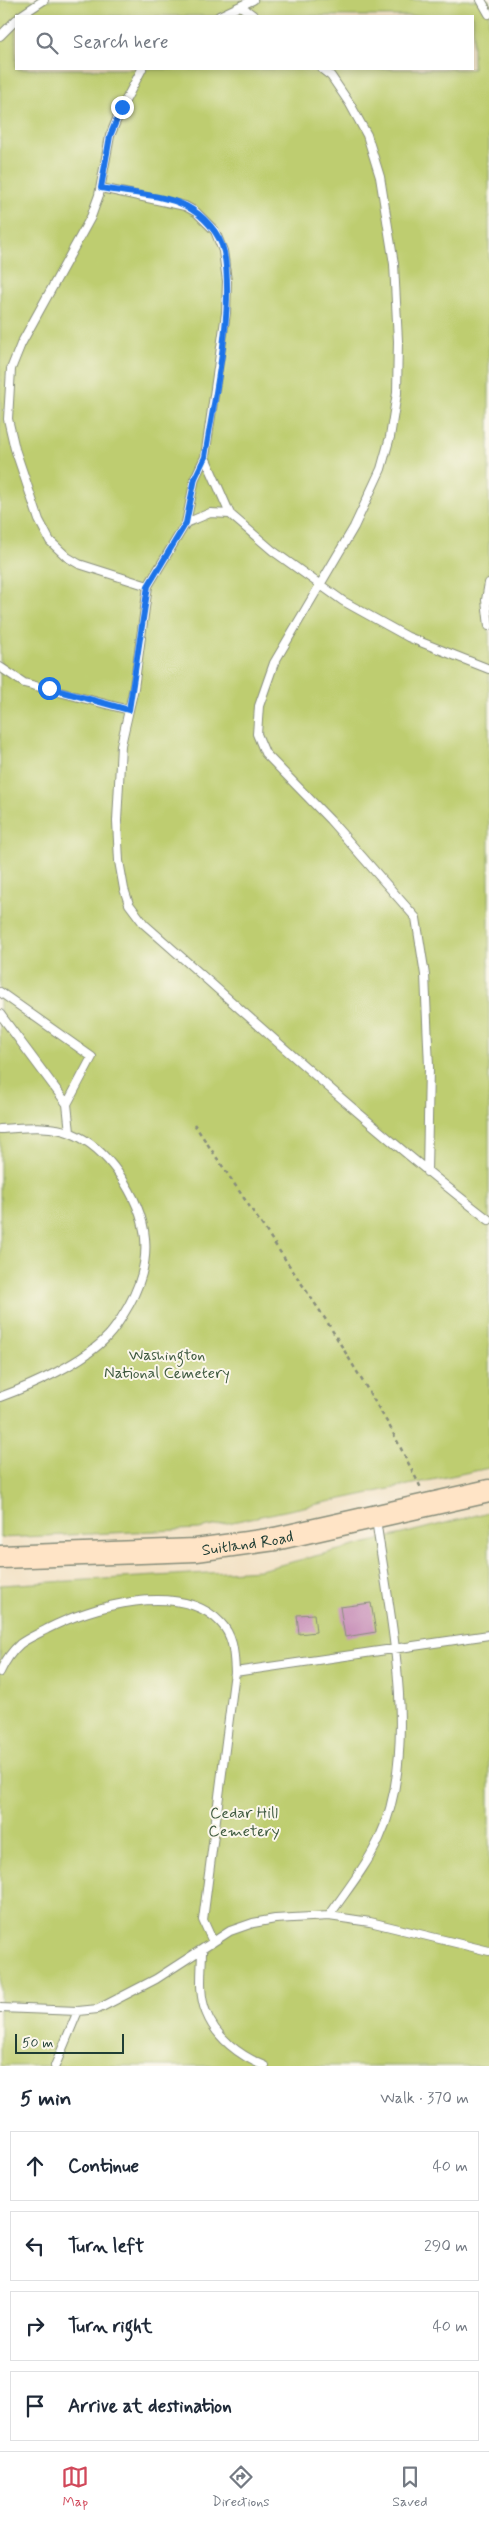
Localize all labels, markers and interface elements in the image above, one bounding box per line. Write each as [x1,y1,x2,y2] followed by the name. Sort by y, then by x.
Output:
[15,15,474,70] search box
[33,29,61,57] icon: search
[73,30,169,55] text: Search here
[111,96,134,119] route end
[38,677,61,700] route start
[104,1345,230,1384] park label: Washington National Cemetery
[200,1526,296,1561] street label: Suitland Road
[208,1803,280,1842] park label: Cedar Hill Cemetery
[15,2031,124,2054] scale bar
[22,2034,53,2052] text: 50 m
[20,2085,72,2113] text: 5 min
[380,2088,469,2109] text: Walk · 370 m
[21,2152,49,2180] icon: ahead
[68,2154,139,2179] text: Continue
[432,2156,468,2177] text: 40 m
[21,2232,49,2260] icon: left
[68,2234,144,2259] text: Turn left
[424,2236,468,2257] text: 290 m
[21,2312,49,2340] icon: right
[68,2314,152,2339] text: Turn right
[432,2316,468,2337] text: 40 m
[21,2392,49,2420] icon: arrive
[68,2394,232,2419] text: Arrive at destination
[61,2463,89,2511] tab: Map
[212,2463,270,2511] tab: Directions
[392,2463,428,2511] tab: Saved

